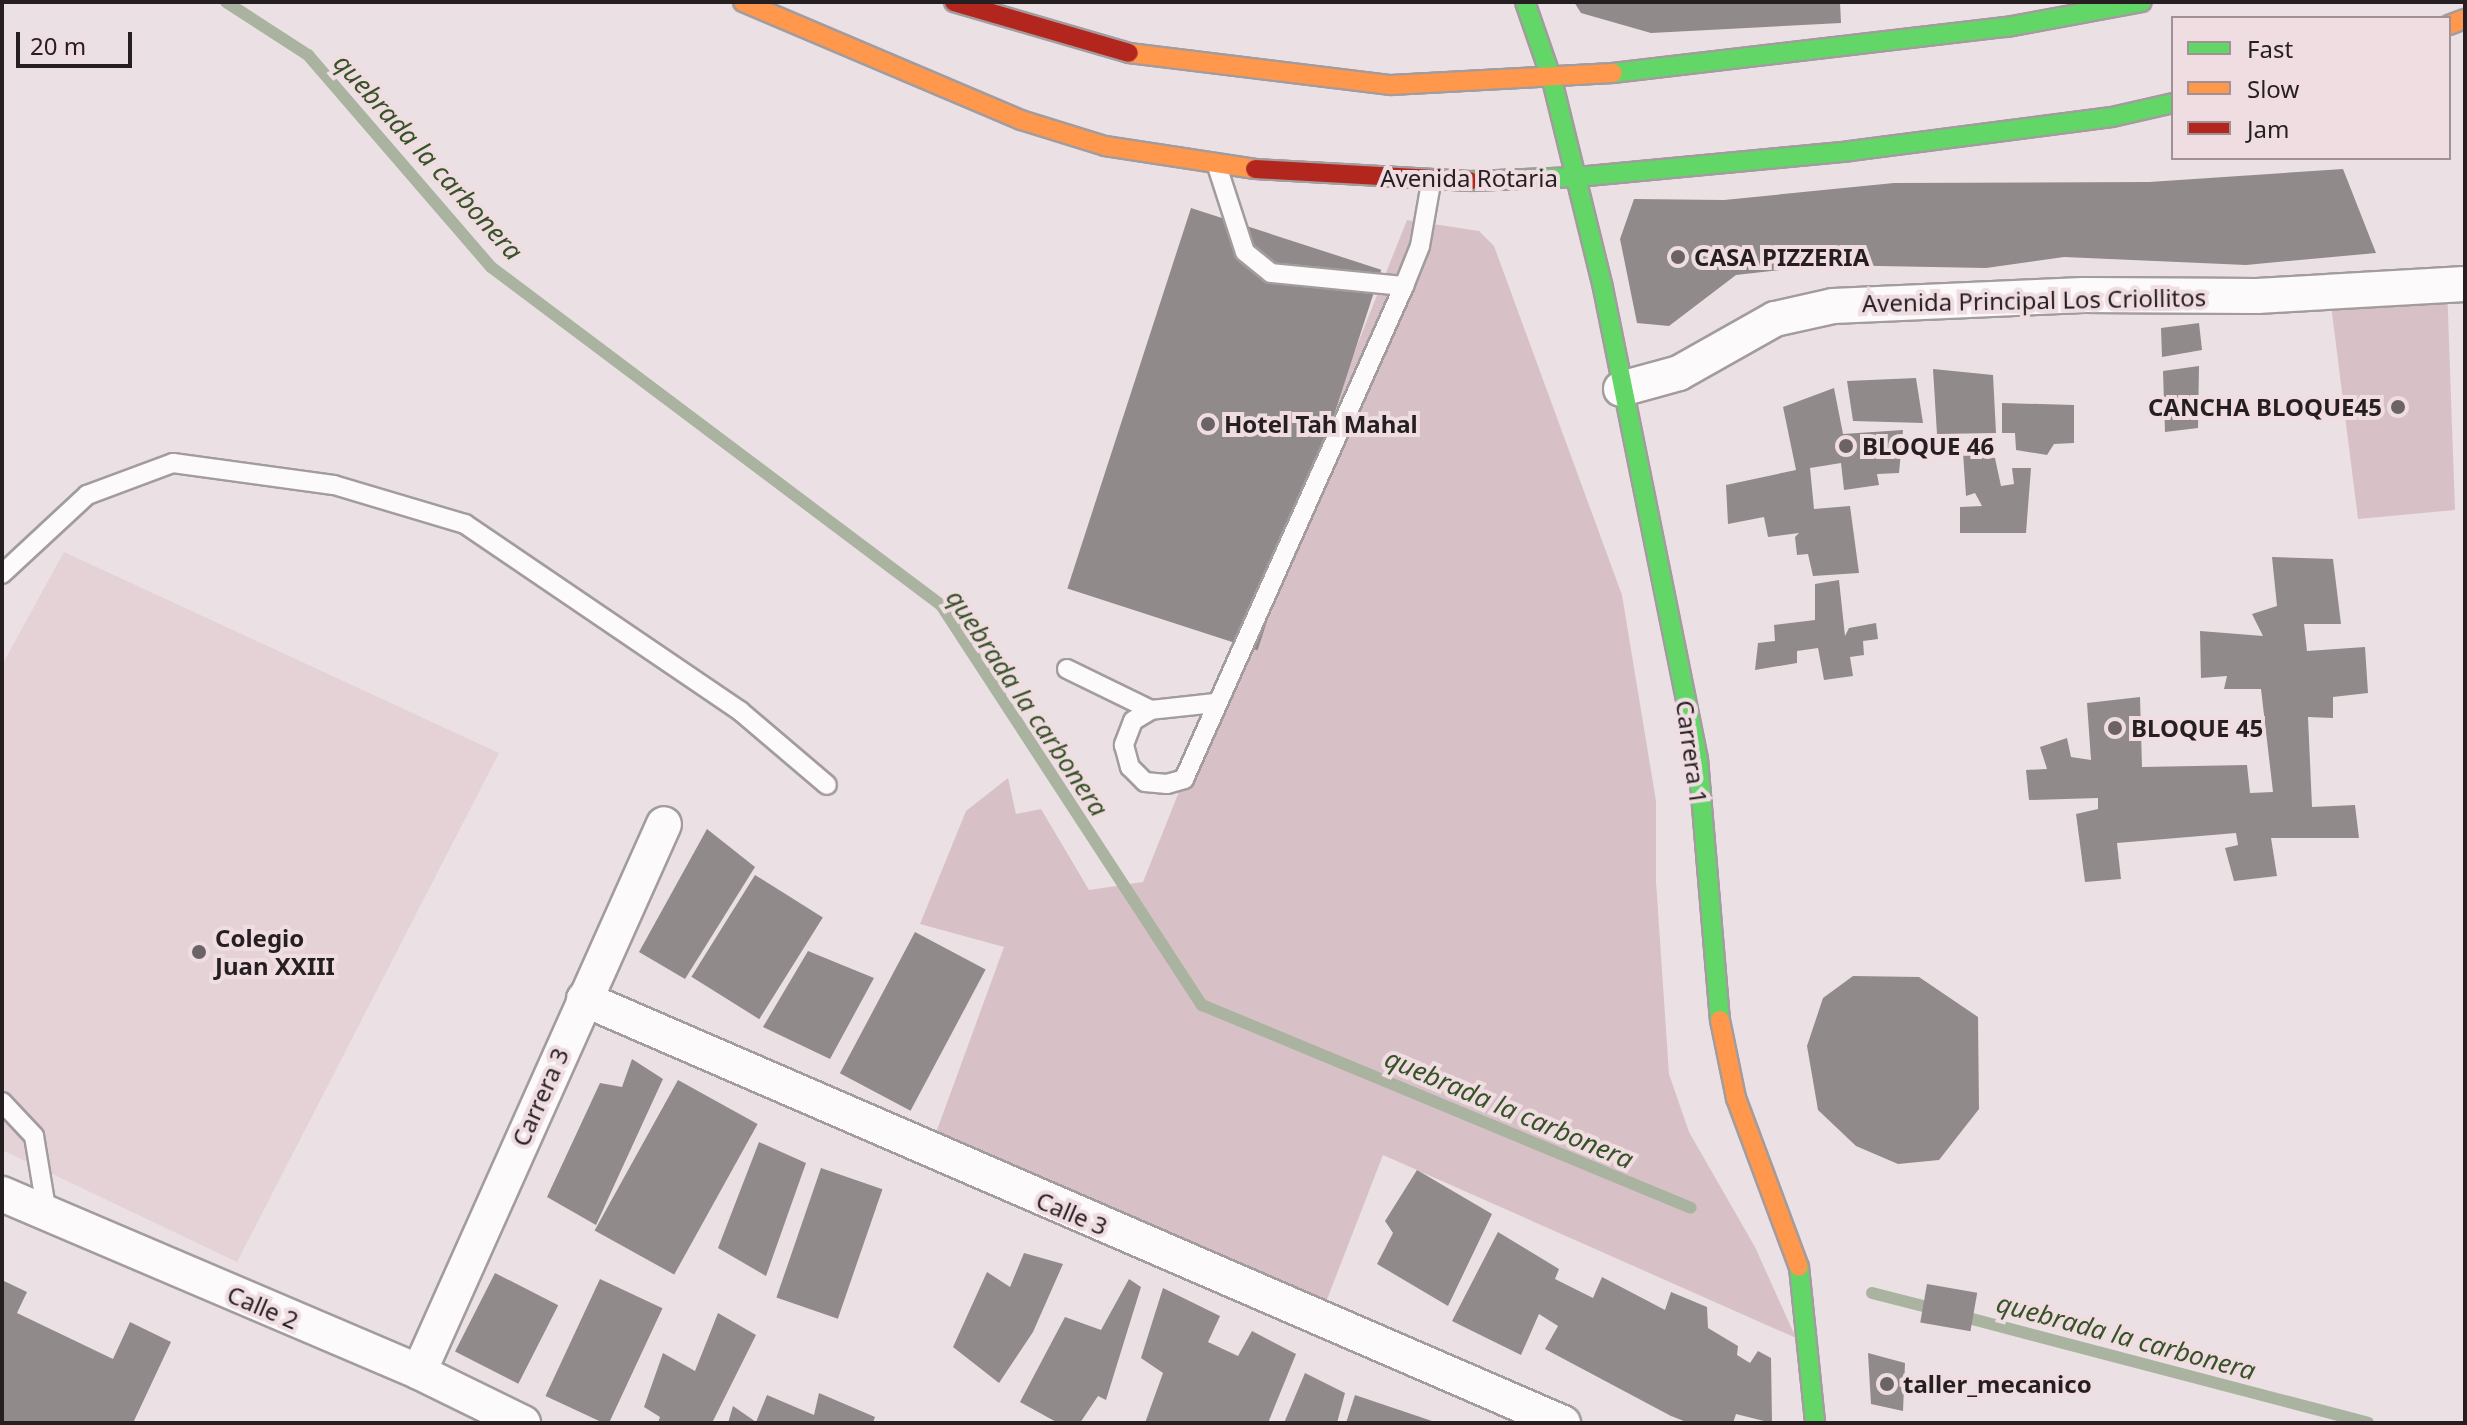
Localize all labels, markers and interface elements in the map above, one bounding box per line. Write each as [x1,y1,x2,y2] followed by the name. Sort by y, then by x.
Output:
[20,16,136,66] scale bar
[2171,16,2451,160] legend
[30,29,86,62] text: 20 m
[2247,32,2293,65] text: Fast
[327,47,529,267] water label: quebrada la carbonera
[2247,72,2299,105] text: Slow
[2247,112,2289,145] text: Jam
[1380,164,1558,192] street label: Avenida Rotaria
[1694,243,1869,271] place label: CASA PIZZERIA
[1669,248,1687,266] marker: CASA PIZZERIA
[1862,283,2206,317] street label: Avenida Principal Los Criollitos
[2148,393,2382,421] place label: CANCHA BLOQUE45
[2389,398,2407,416] marker: CANCHA BLOQUE45
[1224,410,1418,438] place label: Hotel Tah Mahal
[1199,415,1217,433] marker: Hotel Tah Mahal
[1862,432,1994,460] place label: BLOQUE 46
[1837,437,1855,455] marker: BLOQUE 46
[939,584,1115,822] water label: quebrada la carbonera
[1670,698,1714,806] street label: Carrera 1
[2131,714,2263,742] place label: BLOQUE 45
[2106,719,2124,737] marker: BLOQUE 45
[215,924,335,980] place label: Colegio Juan XXIII
[190,943,208,961] marker: Colegio Juan XXIII
[506,1043,574,1151] street label: Carrera 3
[1380,1043,1638,1175] water label: quebrada la carbonera
[1032,1185,1112,1241] street label: Calle 3
[223,1279,303,1335] street label: Calle 2
[1993,1287,2259,1387] water label: quebrada la carbonera
[1903,1370,2092,1398] place label: taller_mecanico
[1878,1375,1896,1393] marker: taller_mecanico

